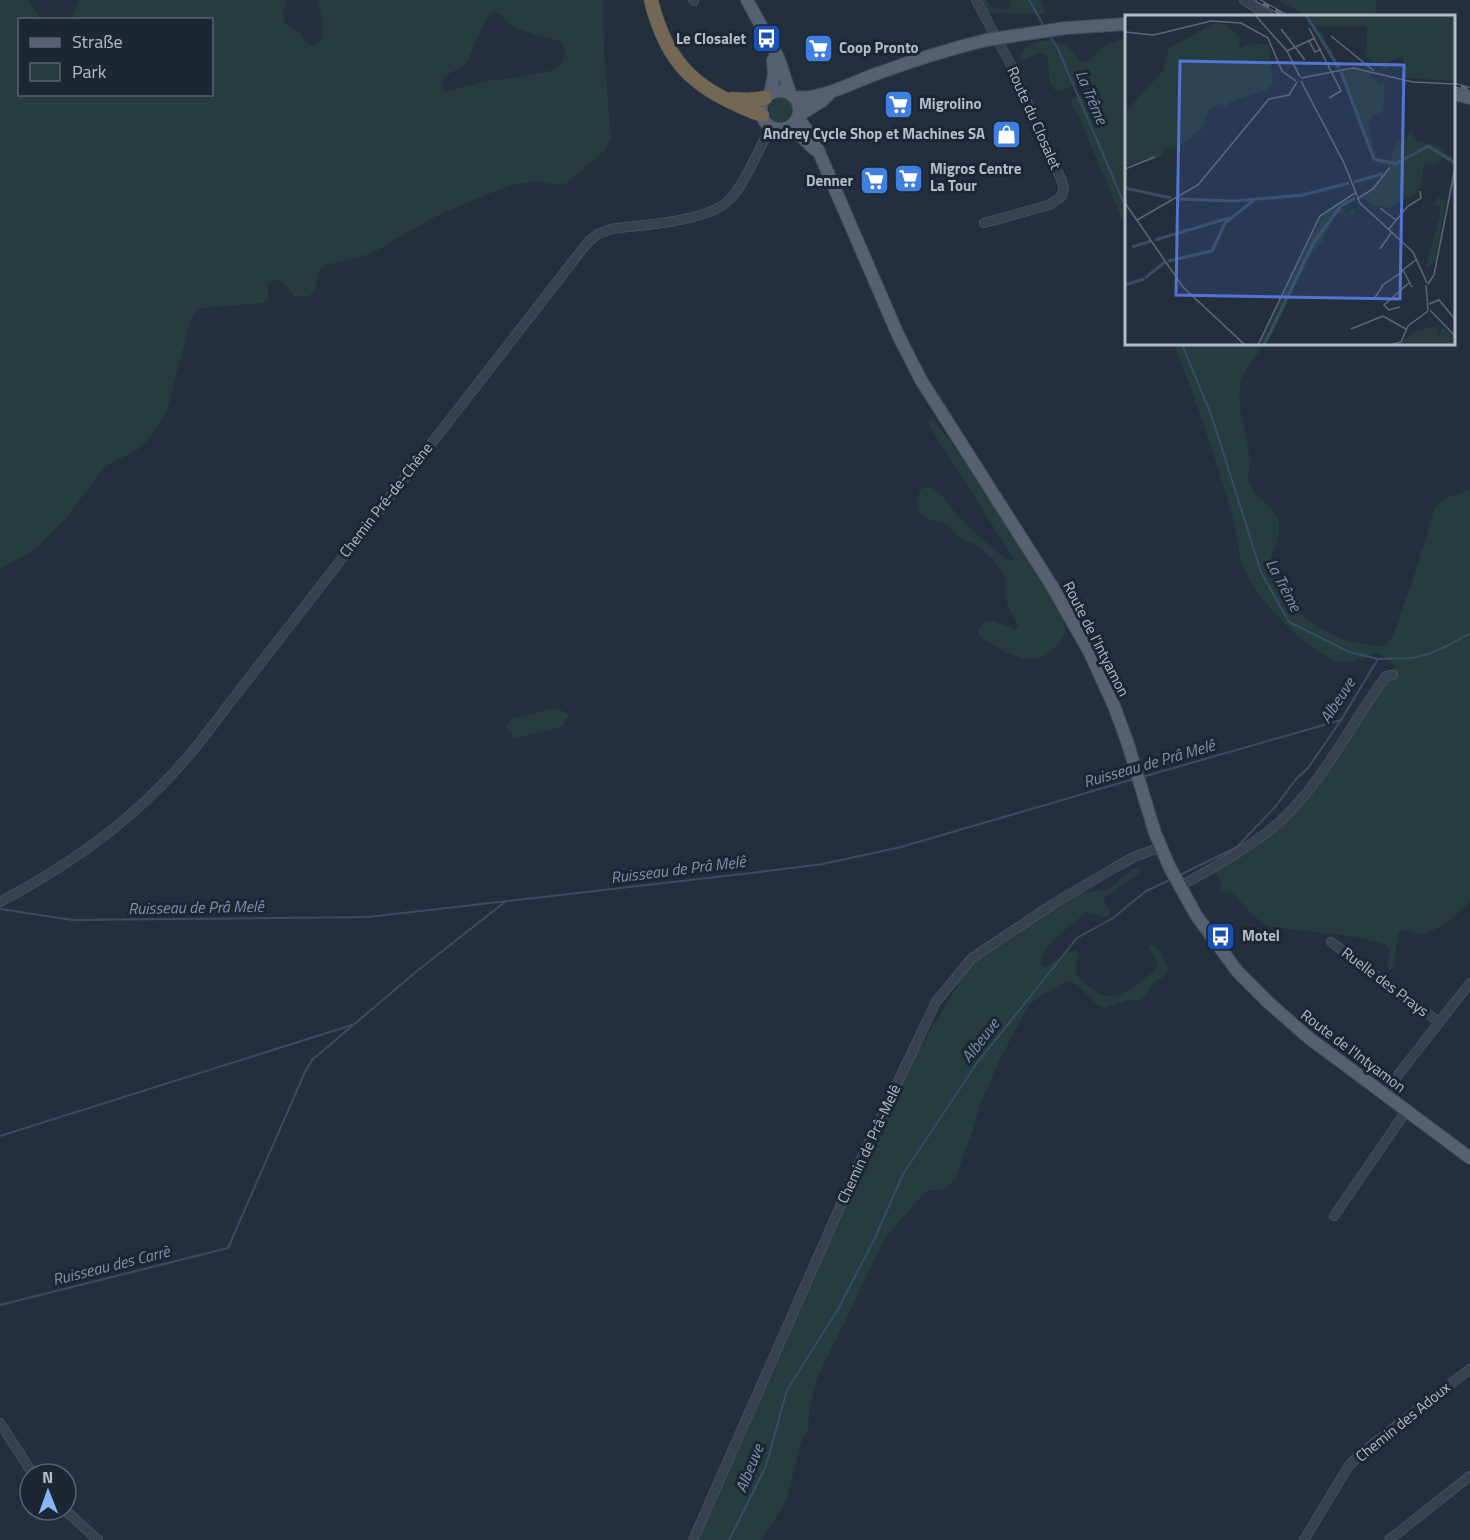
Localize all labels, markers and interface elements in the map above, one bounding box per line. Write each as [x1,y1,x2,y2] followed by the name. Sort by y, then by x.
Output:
[1125,15,1455,345] inset map
[18,18,213,96] legend
[751,23,783,55] bus stop icon: Le Closalet
[676,27,747,50] place label: Le Closalet
[72,28,123,55] text: Straße
[802,32,834,64] supermarket icon: Coop Pronto
[839,36,919,59] place label: Coop Pronto
[72,58,107,85] text: Park
[1001,63,1068,174] street label: Route du Closalet
[1070,66,1115,129] water label: La Trême
[882,88,914,120] supermarket icon: Migrolino
[919,92,982,115] place label: Migrolino
[990,118,1022,150] shop icon: Andrey Cycle Shop et Machines SA
[763,122,985,145] place label: Andrey Cycle Shop et Machines SA
[930,157,1022,197] place label: Migros Centre La Tour
[893,162,925,194] supermarket icon: Migros Centre La Tour
[858,165,890,197] supermarket icon: Denner
[806,169,853,192] place label: Denner
[333,437,438,562] street label: Chemin Pré-de-Chêne
[1260,554,1309,617] water label: La Trême
[1057,577,1135,700] street label: Route de l'Intyamon
[1313,671,1362,728] water label: Albeuve
[1081,732,1219,793] water label: Ruisseau de Prâ Melê
[609,849,748,889] water label: Ruisseau de Prâ Melê
[128,894,266,920] water label: Ruisseau de Prâ Melê
[1205,920,1237,952] bus stop icon: Motel
[1242,924,1280,947] place label: Motel
[1337,941,1434,1022] street label: Ruelle des Prays
[1296,1003,1411,1098] street label: Route de l'Intyamon
[955,1012,1006,1067] water label: Albeuve
[831,1080,906,1207] street label: Chemin de Prâ-Melê
[50,1238,174,1291] water label: Ruisseau des Carrè
[1350,1376,1455,1467] street label: Chemin des Adoux
[728,1439,770,1496] water label: Albeuve
[18,1462,78,1522] north arrow
[42,1465,53,1489] text: N

